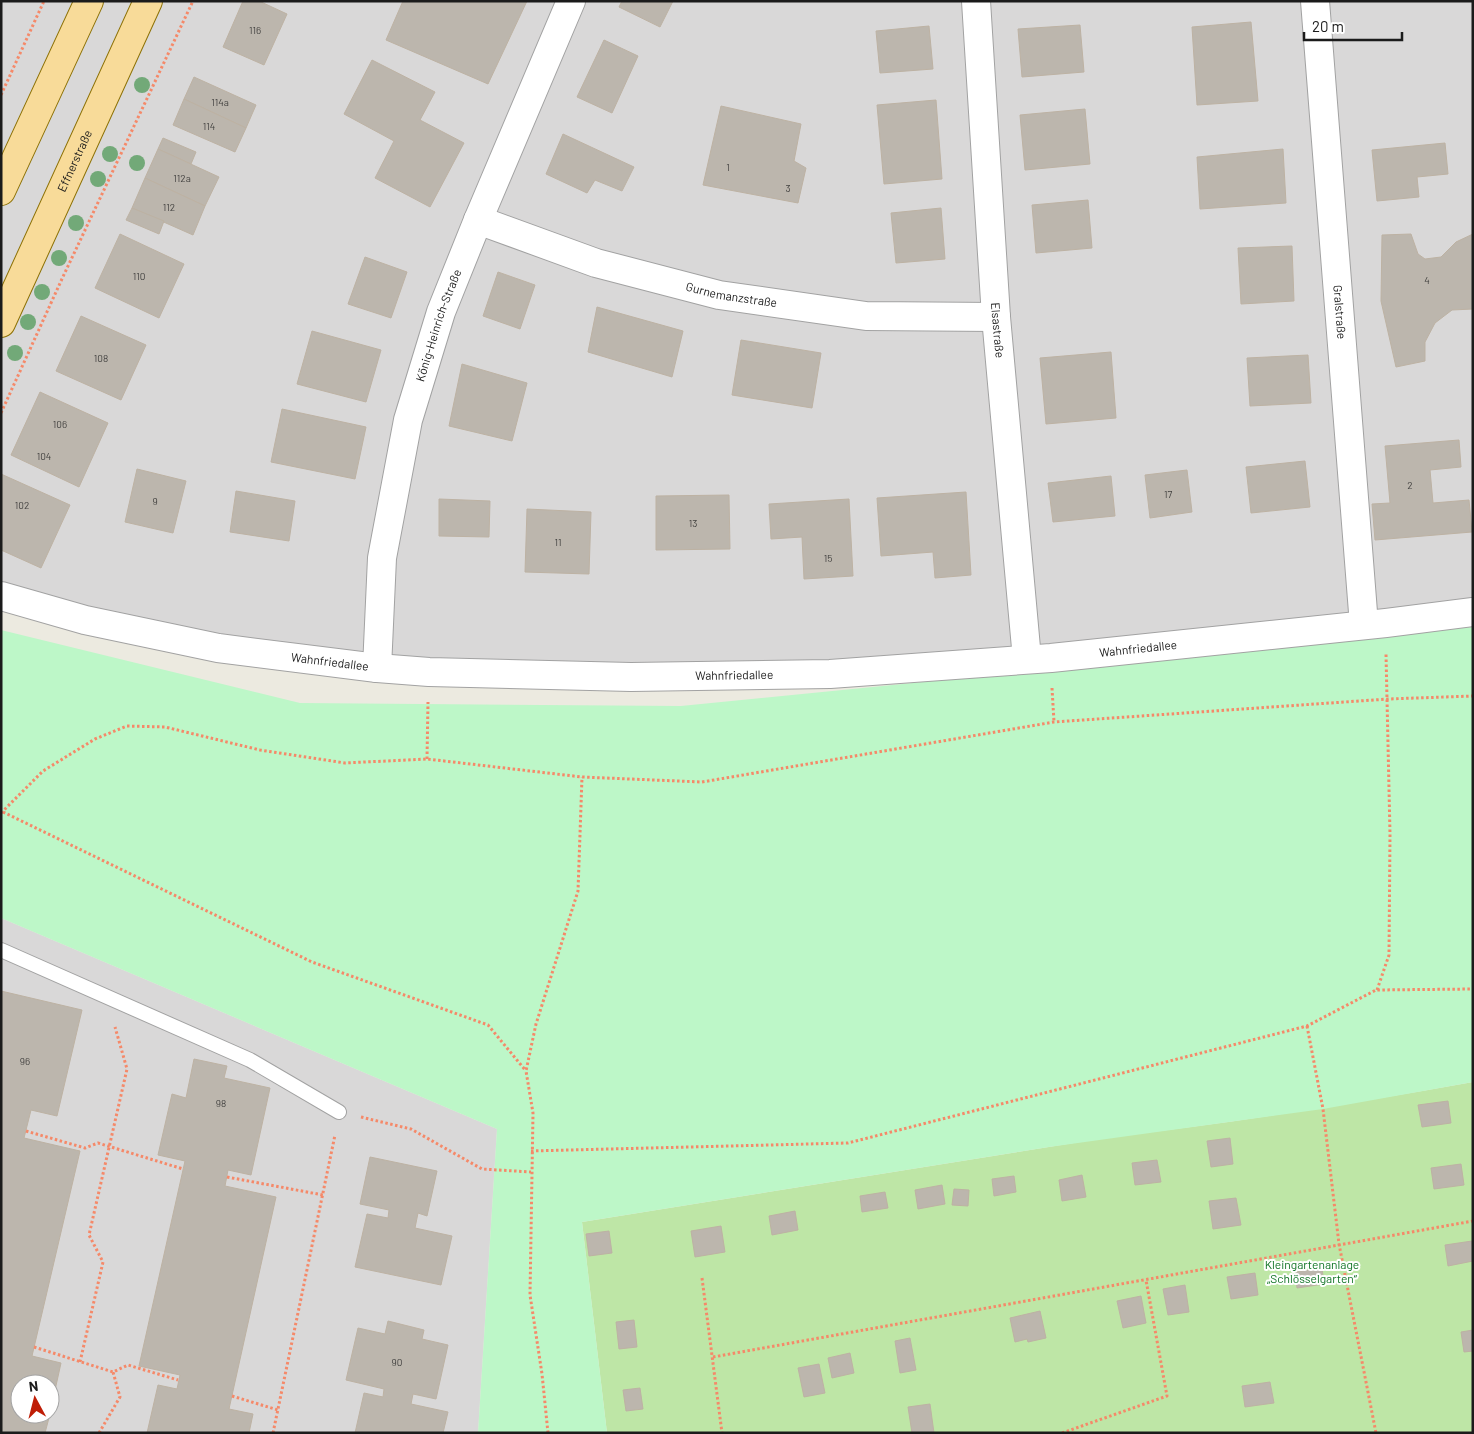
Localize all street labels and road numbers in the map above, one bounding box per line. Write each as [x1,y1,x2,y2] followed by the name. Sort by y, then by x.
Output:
[54,127,94,194] street label: Effnerstraße
[412,267,464,383] street label: König-Heinrich-Straße
[685,279,778,309] street label: Gurnemanzstraße
[1331,284,1350,340] street label: Gralstraße
[989,302,1008,359] street label: Elsastraße
[1098,637,1178,659] street label: Wahnfriedallee
[290,649,370,673] street label: Wahnfriedallee
[695,667,773,682] street label: Wahnfriedallee

